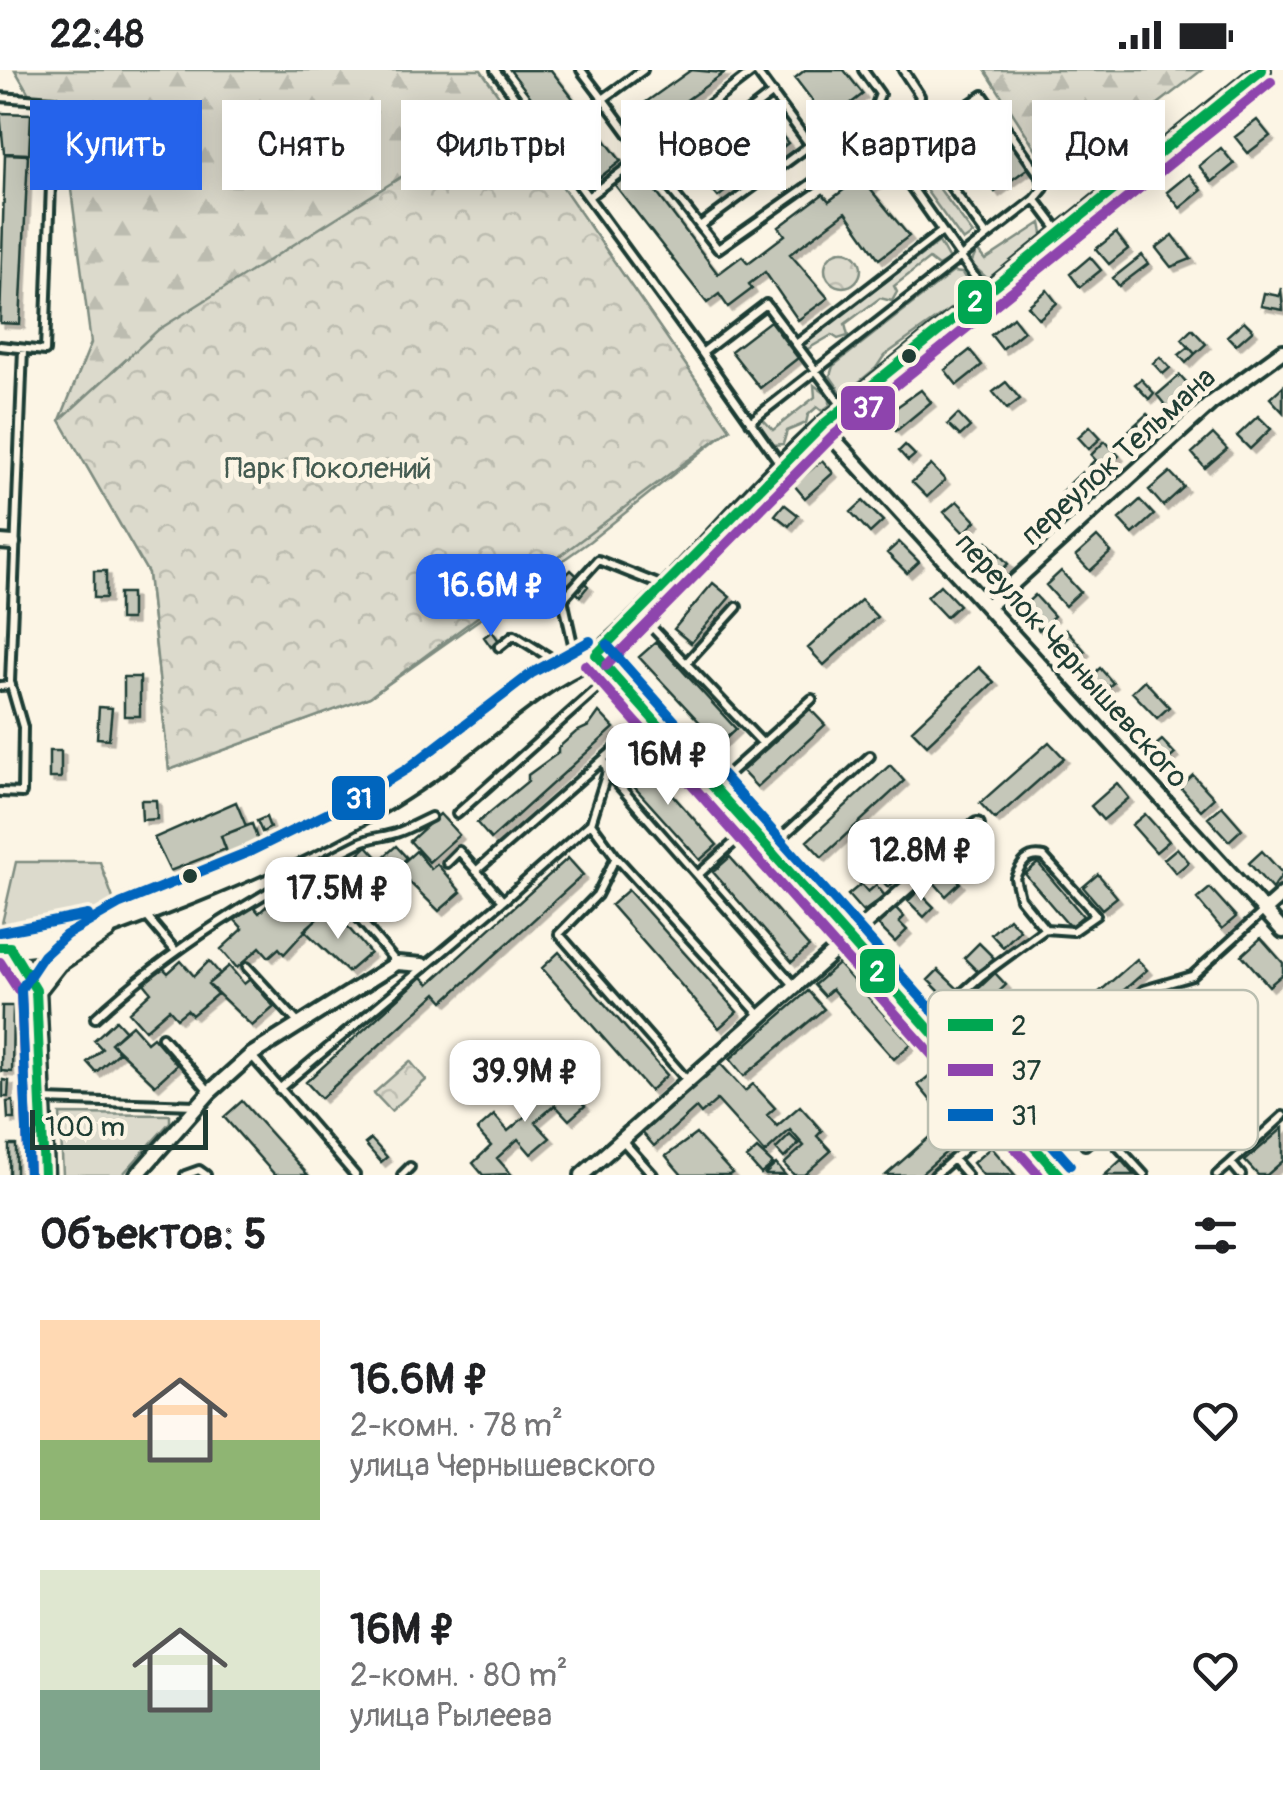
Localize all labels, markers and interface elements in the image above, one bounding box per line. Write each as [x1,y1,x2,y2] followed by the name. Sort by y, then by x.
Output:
[50,11,144,59] text: 22:48
[30,100,202,190] chip: Купить
[222,100,381,190] chip: Снять
[401,100,601,190] chip: Фильтры
[621,100,786,190] chip: Новое
[806,100,1012,190] chip: Квартира
[1032,100,1165,190] chip: Дом
[956,278,994,326] line badge: 2
[967,285,983,320] text: 2
[899,346,919,366] unlabelled marker
[1013,359,1223,554] street label: переулок Тельмана
[839,384,897,432] line badge: 37
[853,391,883,426] text: 37
[224,450,432,487] park label: Парк Поколений
[947,525,1196,796] street label: переулок Чернышевского
[399,554,583,639] pin: 16.6M ₽
[438,566,544,606] text: 16.6M ₽
[598,723,738,808] pin: 16M ₽
[628,735,708,775] text: 16M ₽
[330,774,387,822] line badge: 31
[346,782,372,817] text: 31
[829,819,1013,904] pin: 12.8M ₽
[870,831,972,871] text: 12.8M ₽
[246,857,430,942] pin: 17.5M ₽
[180,866,200,886] unlabelled marker
[287,869,389,909] text: 17.5M ₽
[858,947,897,995] line badge: 2
[869,955,885,990] text: 2
[928,990,1258,1150] legend
[1011,1009,1027,1044] text: 2
[433,1040,617,1125] pin: 39.9M ₽
[471,1052,579,1092] text: 39.9M ₽
[1011,1054,1042,1089] text: 37
[1011,1099,1038,1134] text: 31
[30,1105,208,1150] scale bar
[45,1110,125,1145] text: 100 m
[1188,1208,1243,1263] icon: filters
[40,1209,267,1261] text: Объектов: 5
[350,1354,489,1406] text: 16.6M ₽
[120,1360,240,1480] icon: home
[1188,1393,1243,1448] icon: heart
[350,1406,563,1446] text: 2-комн. · 78 m²
[350,1446,655,1486] text: улица Чернышевского
[350,1604,455,1656] text: 16M ₽
[120,1610,240,1730] icon: home
[1188,1643,1243,1698] icon: heart
[350,1656,568,1696] text: 2-комн. · 80 m²
[350,1696,552,1736] text: улица Рылеева

